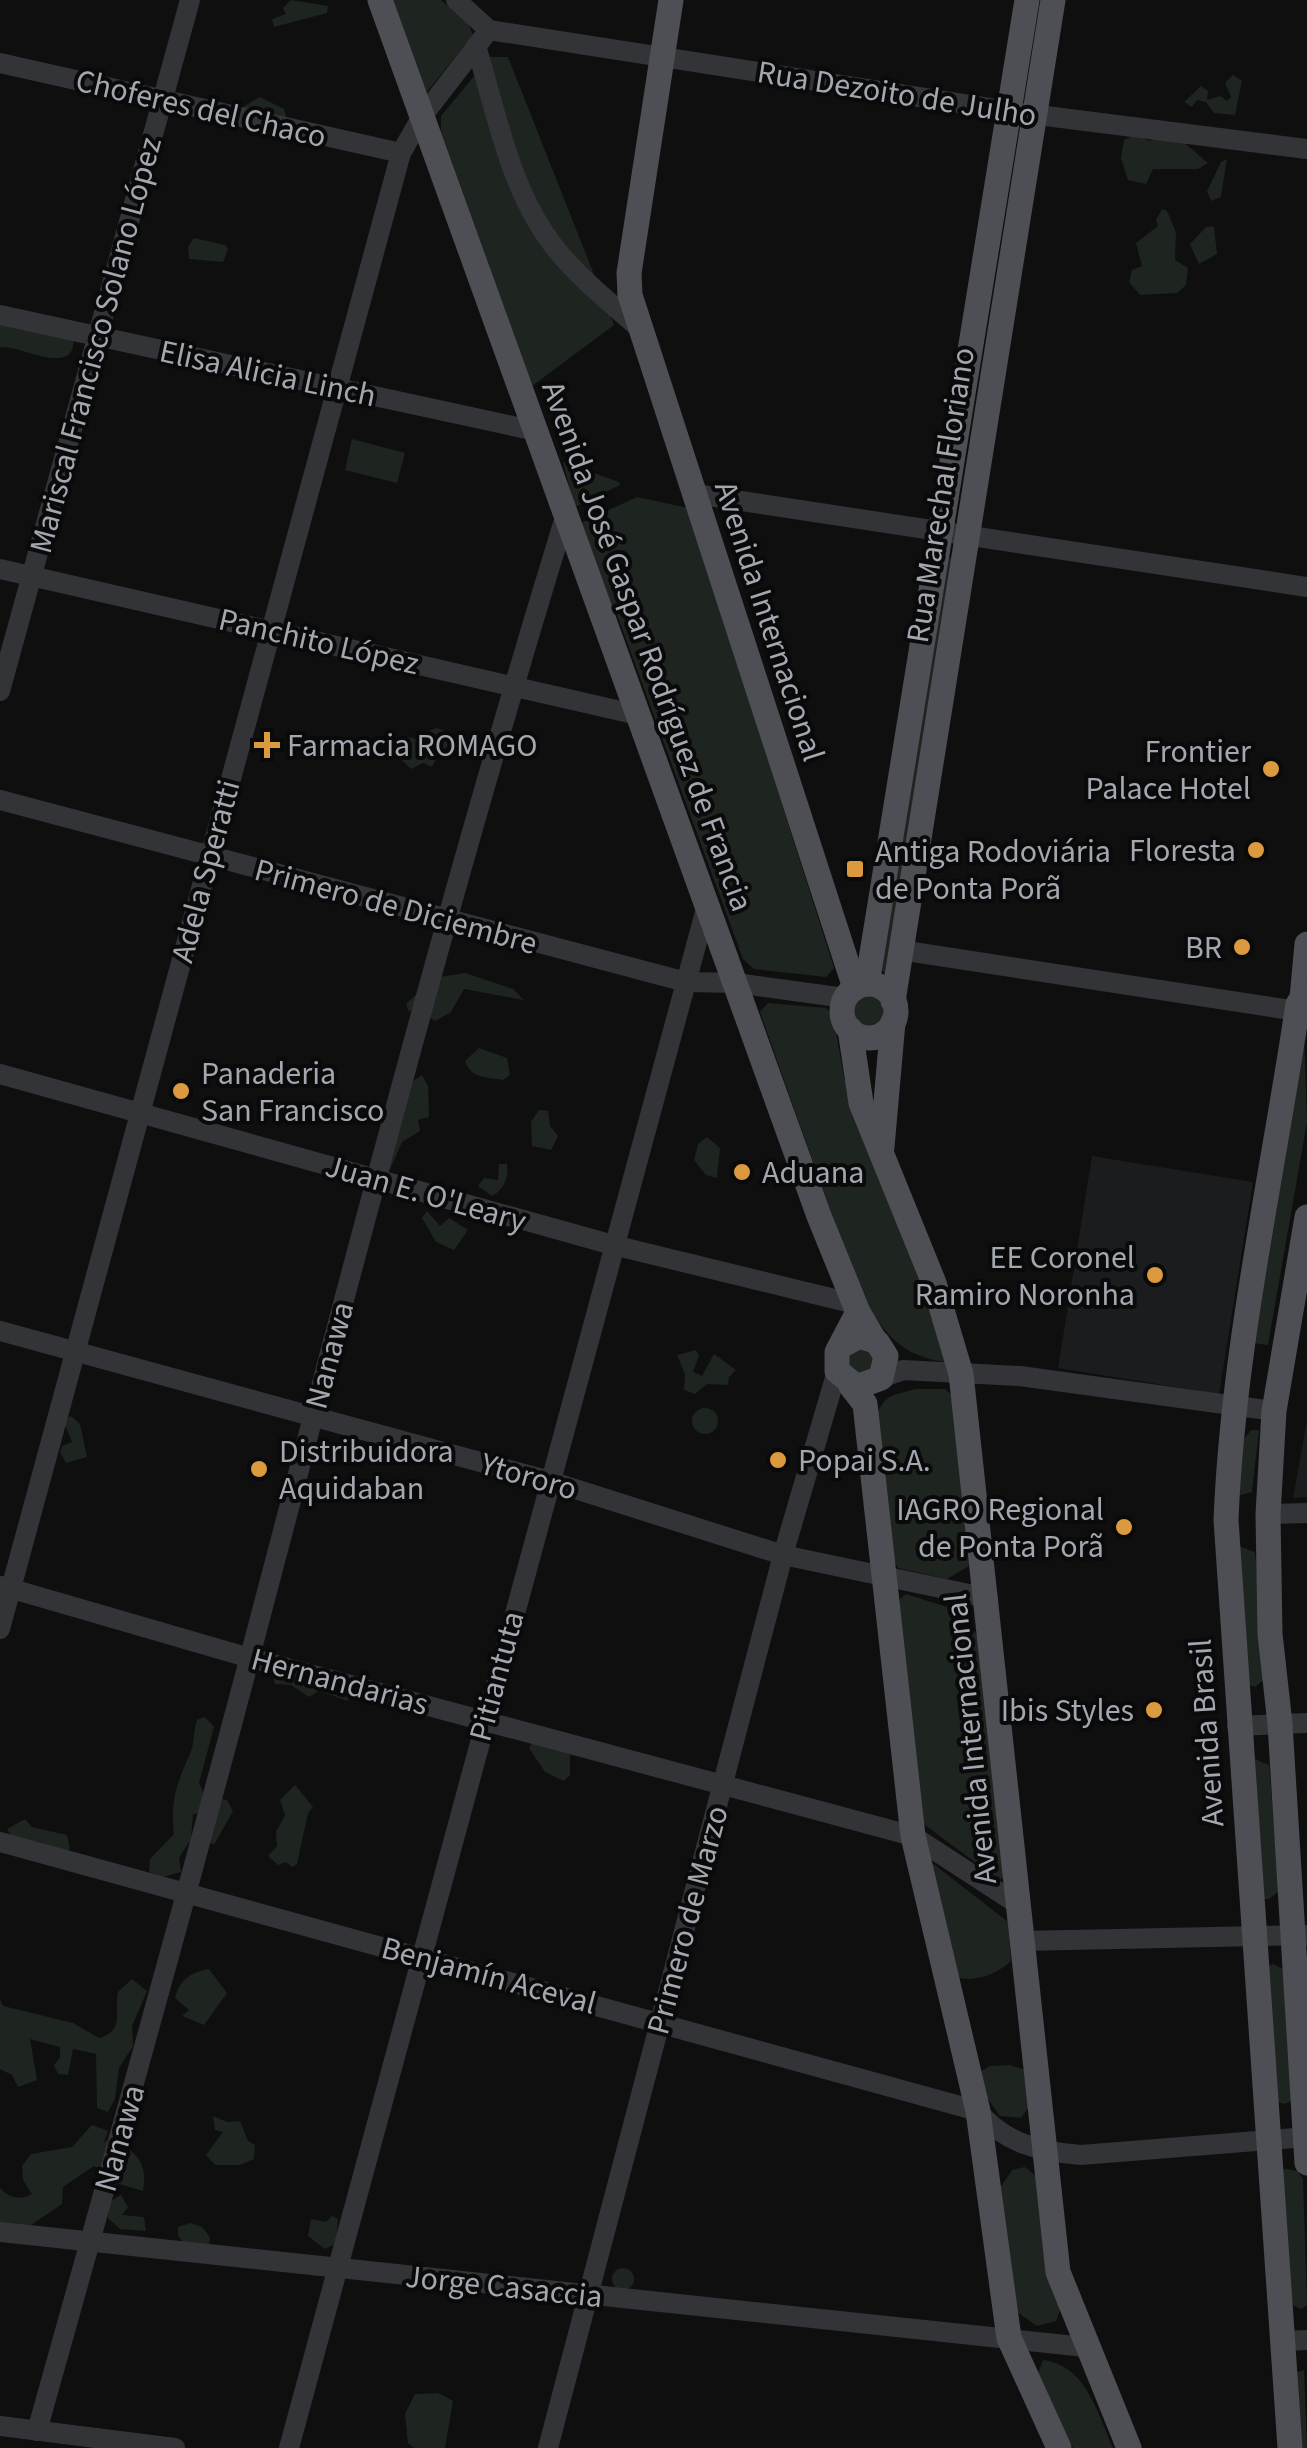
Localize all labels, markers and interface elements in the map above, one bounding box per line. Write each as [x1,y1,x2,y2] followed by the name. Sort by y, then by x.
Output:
[754,49,1040,139] street label: Rua Dezoito de Julho
[71,58,330,160] street label: Choferes del Chaco
[18,132,174,558] street label: Mariscal Francisco Solano López
[155,329,380,419] street label: Elisa Alicia Linch
[895,344,987,646] street label: Rua Marechal Floriano
[529,375,765,918] street label: Avenida José Gaspar Rodríguez de Francia
[702,475,836,767] street label: Avenida Internacional
[214,597,423,687] street label: Panchito López
[287,723,537,769] place label: Farmacia ROMAGO
[1086,729,1252,812] place label: Frontier Palace Hotel
[256,734,278,756] marker: Farmacia ROMAGO
[1260,758,1282,780] marker: Frontier Palace Hotel
[160,775,252,968] street label: Adela Speratti
[1129,828,1236,874] place label: Floresta
[875,829,1111,912] place label: Antiga Rodoviária de Ponta Porã
[1245,839,1267,861] marker: Floresta
[249,847,542,967] street label: Primero de Diciembre
[844,858,866,880] marker: Antiga Rodoviária de Ponta Porã
[1185,925,1222,971] place label: BR
[1231,936,1253,958] marker: BR
[201,1051,384,1134] place label: Panaderia San Francisco
[170,1080,192,1102] marker: Panaderia San Francisco
[320,1143,532,1245] street label: Juan E. O'Leary
[762,1150,864,1196] place label: Aduana
[731,1161,753,1183] marker: Aduana
[915,1235,1135,1318] place label: EE Coronel Ramiro Noronha
[1144,1264,1166,1286] marker: EE Coronel Ramiro Noronha
[294,1297,366,1414] street label: Nanawa
[279,1429,454,1512] place label: Distribuidora Aquidaban
[798,1438,931,1484] place label: Popai S.A.
[474,1441,582,1513] street label: Ytororo
[767,1449,789,1471] marker: Popai S.A.
[248,1458,270,1480] marker: Distribuidora Aquidaban
[896,1487,1104,1570] place label: IAGRO Regional de Ponta Porã
[1113,1516,1135,1538] marker: IAGRO Regional de Ponta Porã
[933,1591,1009,1887] street label: Avenida Internacional
[458,1606,536,1746] street label: Pitiantuta
[246,1636,433,1728] street label: Hernandarias
[1177,1637,1237,1828] street label: Avenida Brasil
[1001,1688,1134,1734] place label: Ibis Styles
[1143,1699,1165,1721] marker: Ibis Styles
[635,1801,741,2040] street label: Primero de Marzo
[376,1925,601,2027] street label: Benjamín Aceval
[83,2079,157,2197] street label: Nanawa
[403,2254,605,2320] street label: Jorge Casaccia

